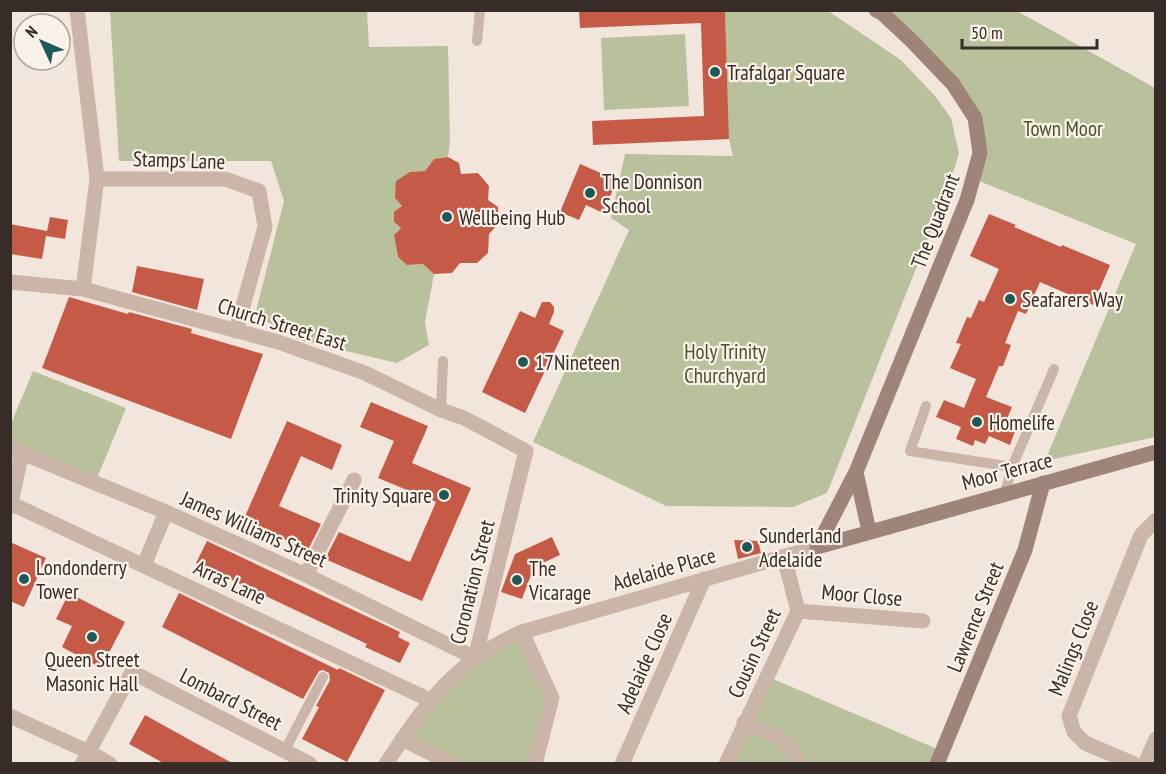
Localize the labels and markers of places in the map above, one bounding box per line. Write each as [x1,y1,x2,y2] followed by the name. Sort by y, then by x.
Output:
[727,59,845,86] place label: Trafalgar Square
[708,65,722,79] marker: Trafalgar Square
[602,168,702,219] place label: The Donnison School
[583,186,597,200] marker: The Donnison School
[459,204,565,231] place label: Wellbeing Hub
[440,210,454,224] marker: Wellbeing Hub
[1022,286,1123,313] place label: Seafarers Way
[1003,292,1017,306] marker: Seafarers Way
[535,349,620,376] place label: 17Nineteen
[516,355,530,369] marker: 17Nineteen
[989,409,1055,436] place label: Homelife
[970,415,984,429] marker: Homelife
[333,482,432,509] place label: Trinity Square
[437,488,451,502] marker: Trinity Square
[759,522,841,573] place label: Sunderland Adelaide
[740,540,754,554] marker: Sunderland Adelaide
[36,554,127,605] place label: Londonderry Tower
[528,555,591,606] place label: The Vicarage
[17,572,31,586] marker: Londonderry Tower
[510,573,524,587] marker: The Vicarage
[85,630,99,644] marker: Queen Street Masonic Hall
[45,646,140,697] place label: Queen Street Masonic Hall

